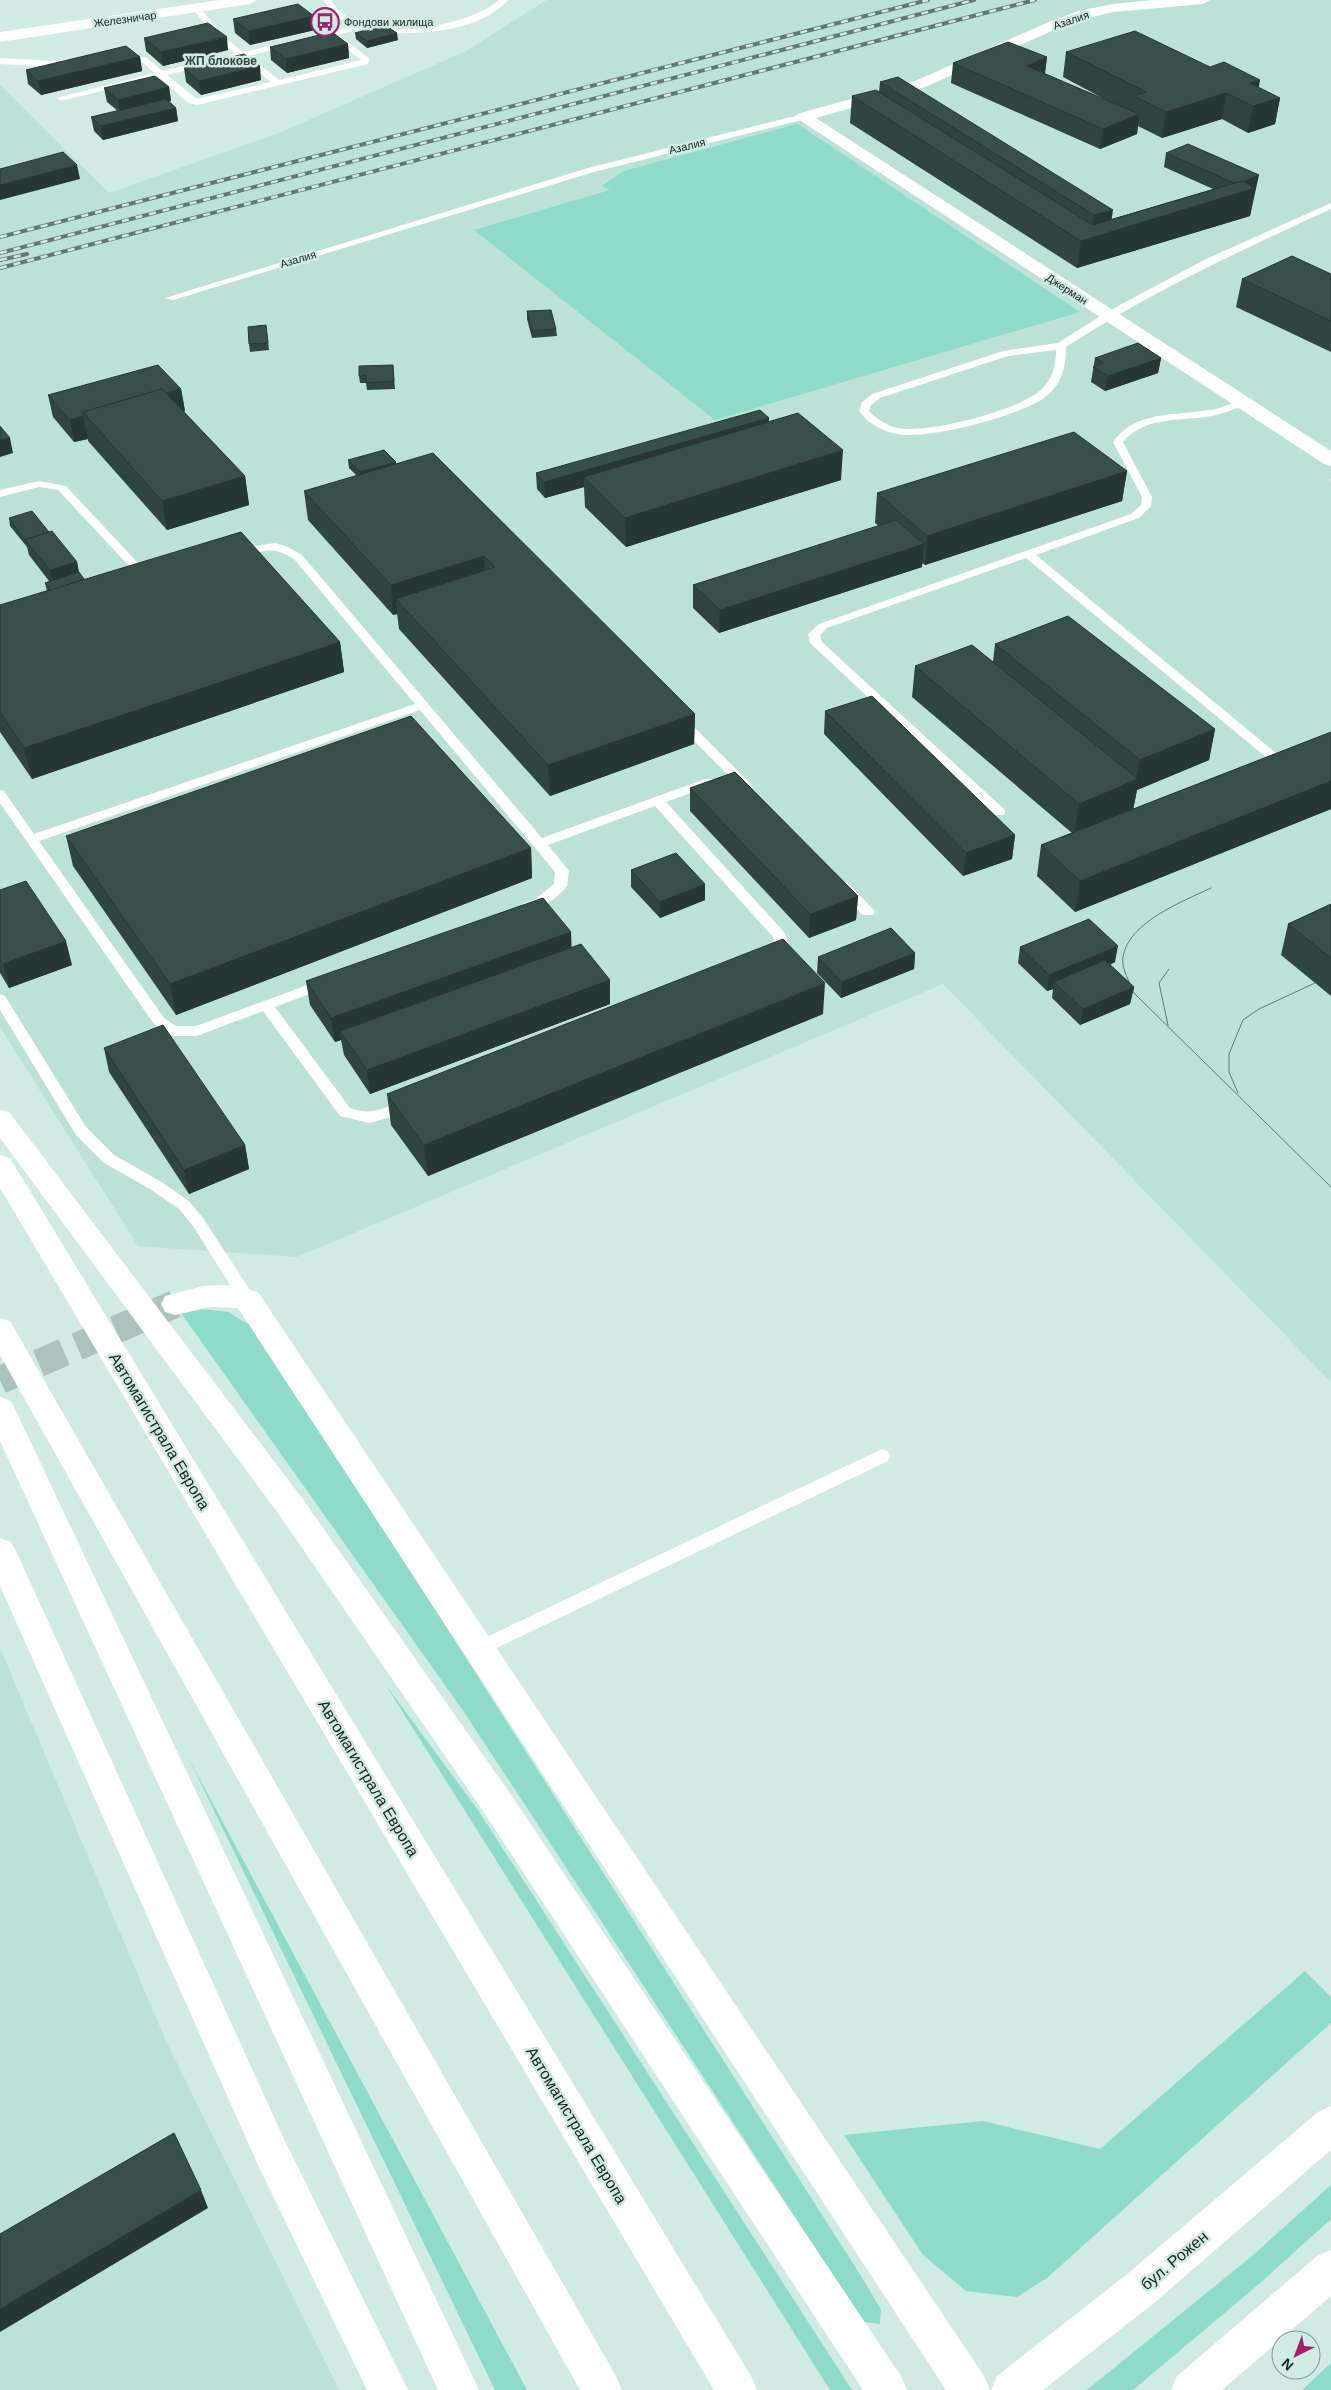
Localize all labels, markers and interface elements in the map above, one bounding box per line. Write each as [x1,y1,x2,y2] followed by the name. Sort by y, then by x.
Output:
[310,7,340,37] bus stop icon: Фондови жилища
[1052,8,1090,32] street label: Азалия
[93,9,157,29] street label: Железничар
[344,16,434,28] place label: Фондови жилища
[184,54,257,68] district label: ЖП блокове
[668,136,706,156] street label: Азалия
[279,248,317,270] street label: Азалия
[1044,271,1090,307] street label: Джерман
[106,1350,213,1513] street label: Автомагистрала Европа
[315,1697,422,1860] street label: Автомагистрала Европа
[523,2044,630,2207] street label: Автомагистрала Европа
[1138,2228,1211,2293] street label: бул. Рожен
[1271,2330,1321,2380] north arrow
[1278,2355,1296,2374] text: N

